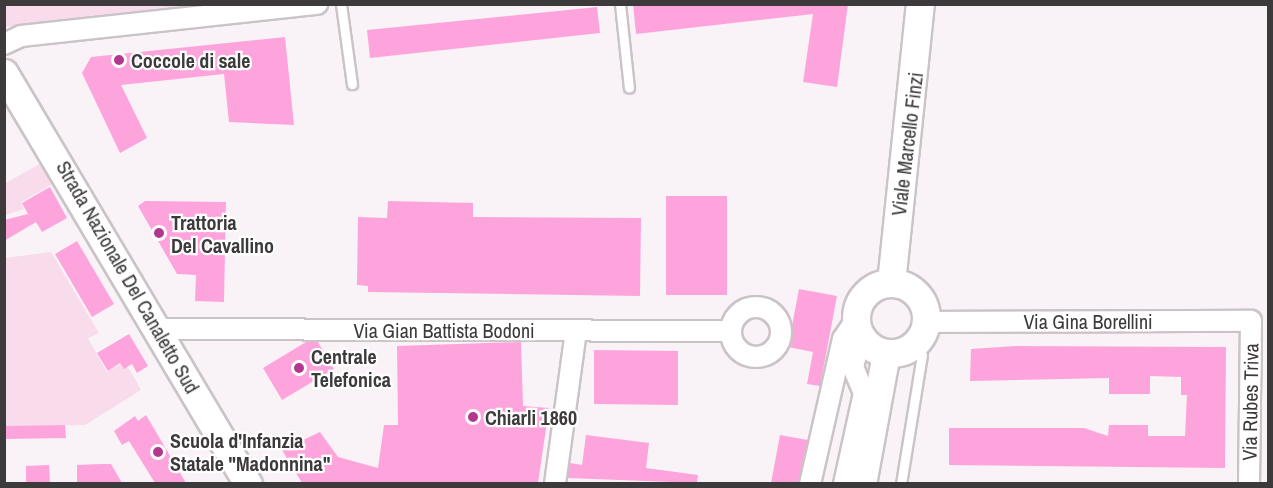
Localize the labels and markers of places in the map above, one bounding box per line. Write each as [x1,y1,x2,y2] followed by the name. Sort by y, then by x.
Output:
[131,48,250,72] place label: Coccole di sale
[112,53,126,67] marker: Coccole di sale
[171,210,274,257] place label: Trattoria Del Cavallino
[152,226,166,240] marker: Trattoria Del Cavallino
[311,344,391,391] place label: Centrale Telefonica
[292,361,306,375] marker: Centrale Telefonica
[485,405,577,429] place label: Chiarli 1860
[466,410,480,424] marker: Chiarli 1860
[170,428,330,475] place label: Scuola d'Infanzia Statale "Madonnina"
[151,445,165,459] marker: Scuola d'Infanzia Statale "Madonnina"

